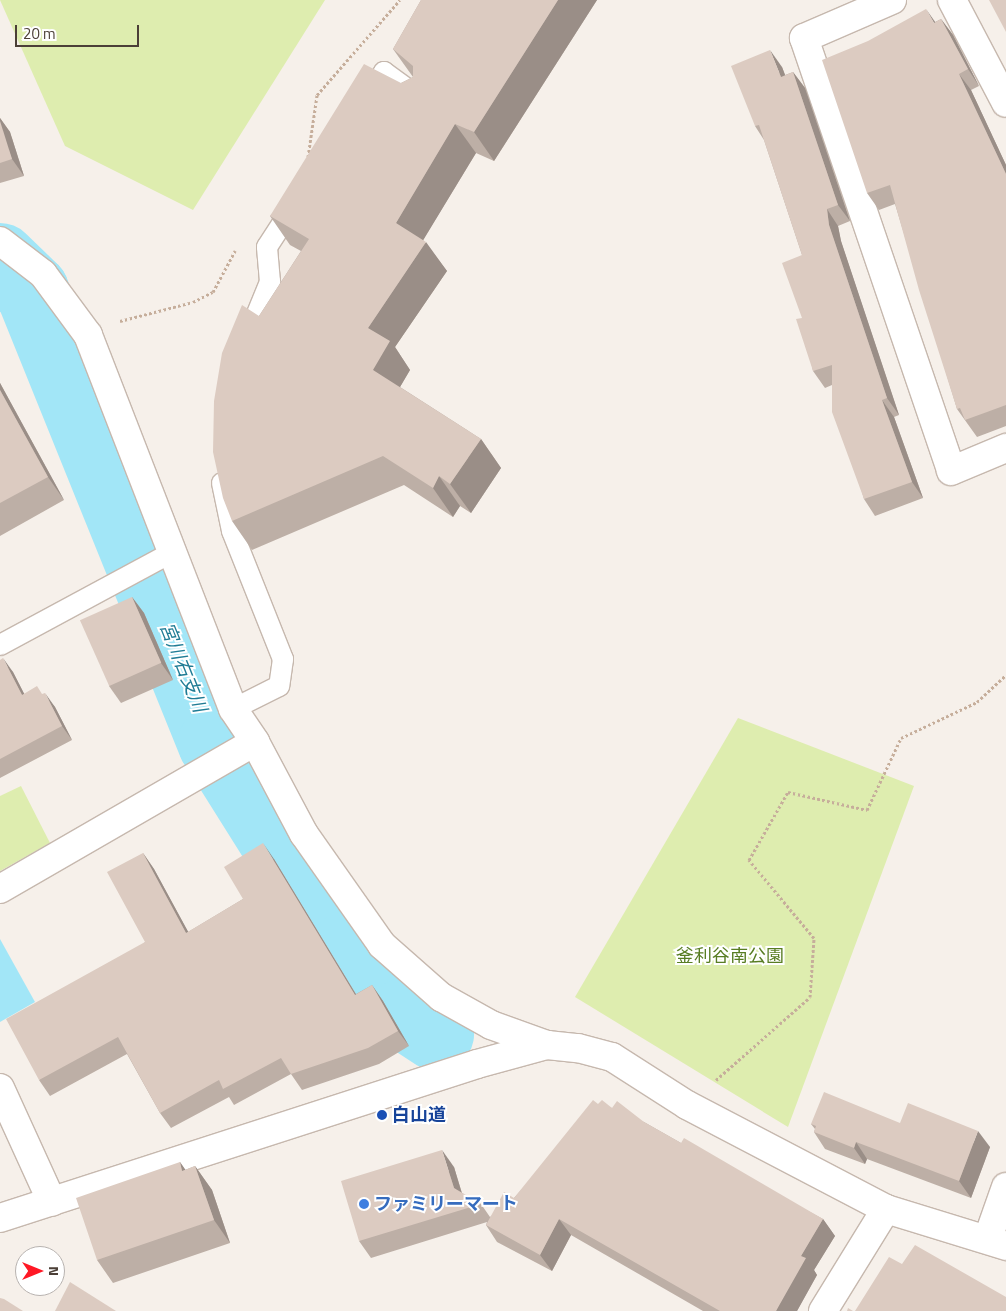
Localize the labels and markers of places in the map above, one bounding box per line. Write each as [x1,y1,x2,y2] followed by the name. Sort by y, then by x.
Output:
[392,1104,446,1126] place label: 白山道
[376,1109,388,1121] marker: 白山道
[374,1193,518,1215] place label: ファミリーマート
[358,1198,370,1210] marker: ファミリーマート

